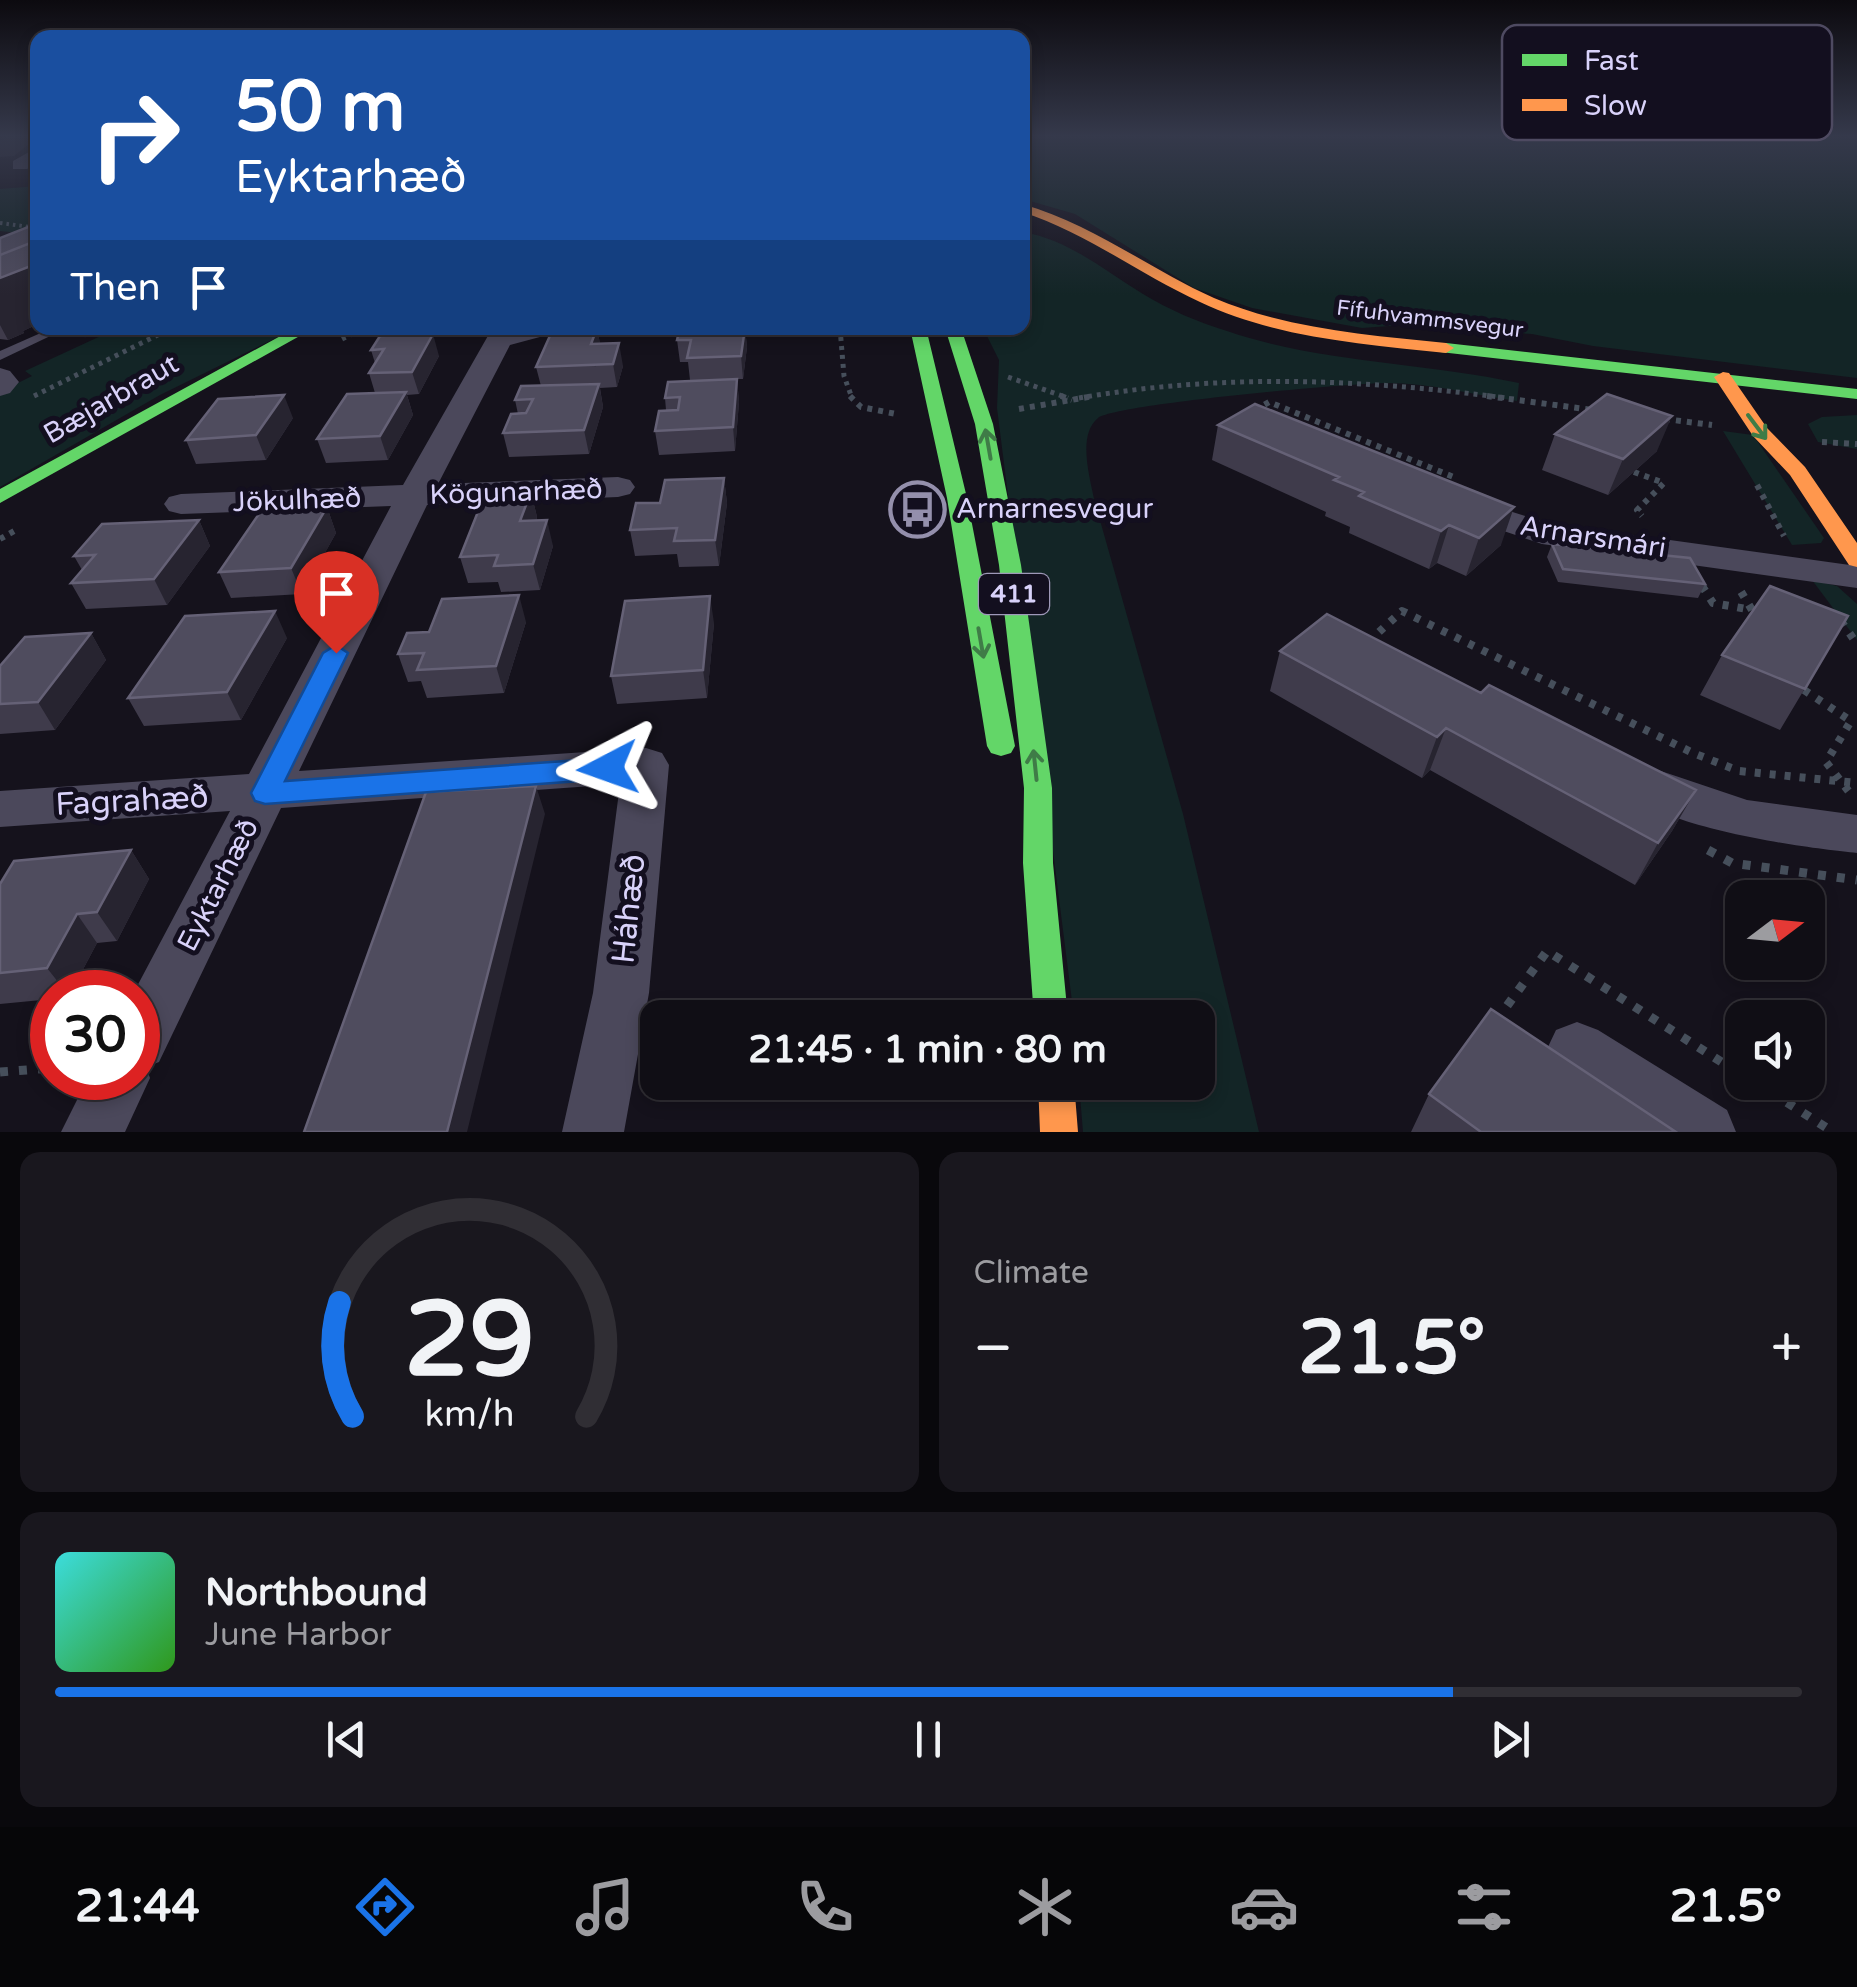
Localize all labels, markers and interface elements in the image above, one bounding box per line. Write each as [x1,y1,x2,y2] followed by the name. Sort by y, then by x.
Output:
[1502,25,1832,140] legend
[1584,44,1639,78] text: Fast
[235,66,405,150] text: 50 m
[70,70,200,200] icon: right
[1584,89,1647,123] text: Slow
[235,151,466,205] text: Eyktarhæð
[181,260,236,315] icon: arrive
[70,265,161,311] text: Then
[1335,295,1525,343] street label: Fífuhvammsvegur
[37,347,185,451] street label: Bæjarbraut
[1747,413,1768,440] one-way arrow
[978,428,997,461] one-way arrow
[429,472,603,512] street label: Kögunarhæð
[887,479,947,539] bus stop icon: Arnarnesvegur
[232,481,362,519] street label: Jökulhæð
[956,492,1153,526] place label: Arnarnesvegur
[1517,509,1669,565] street label: Arnarsmári
[294,551,379,654] pin
[309,566,364,621] icon: arrive
[979,574,1049,614] road number: 411
[972,626,991,658] one-way arrow
[556,716,660,820] position arrow
[1026,750,1045,782] one-way arrow
[55,778,209,824] street label: Fagrahæð
[170,813,266,957] street label: Eyktarhæð
[604,852,654,966] street label: Háhæð
[1725,880,1825,980] north arrow
[1725,880,1825,1100] map controls
[30,970,160,1100] speed limit sign: 30
[1725,1000,1825,1100] button: sound
[748,1027,1107,1073] text: 21:45 · 1 min · 80 m
[974,1254,1089,1292] text: Climate
[404,1279,535,1404] text: 29
[1298,1303,1486,1393] text: 21.5°
[974,1316,1013,1382] text: −
[1771,1316,1802,1382] text: +
[424,1393,514,1436] text: km/h
[205,1570,428,1616] text: Northbound
[205,1616,392,1654] text: June Harbor
[319,1712,374,1767] icon: previous
[901,1712,956,1767] icon: pause
[1483,1712,1538,1767] icon: next
[350,1872,420,1942] icon: directions
[570,1872,640,1942] icon: music
[790,1872,860,1942] icon: phone
[1010,1872,1080,1942] icon: climate
[1229,1872,1299,1942] icon: car
[1449,1872,1519,1942] icon: filters
[75,1880,200,1934] text: 21:44
[1669,1880,1782,1934] text: 21.5°

